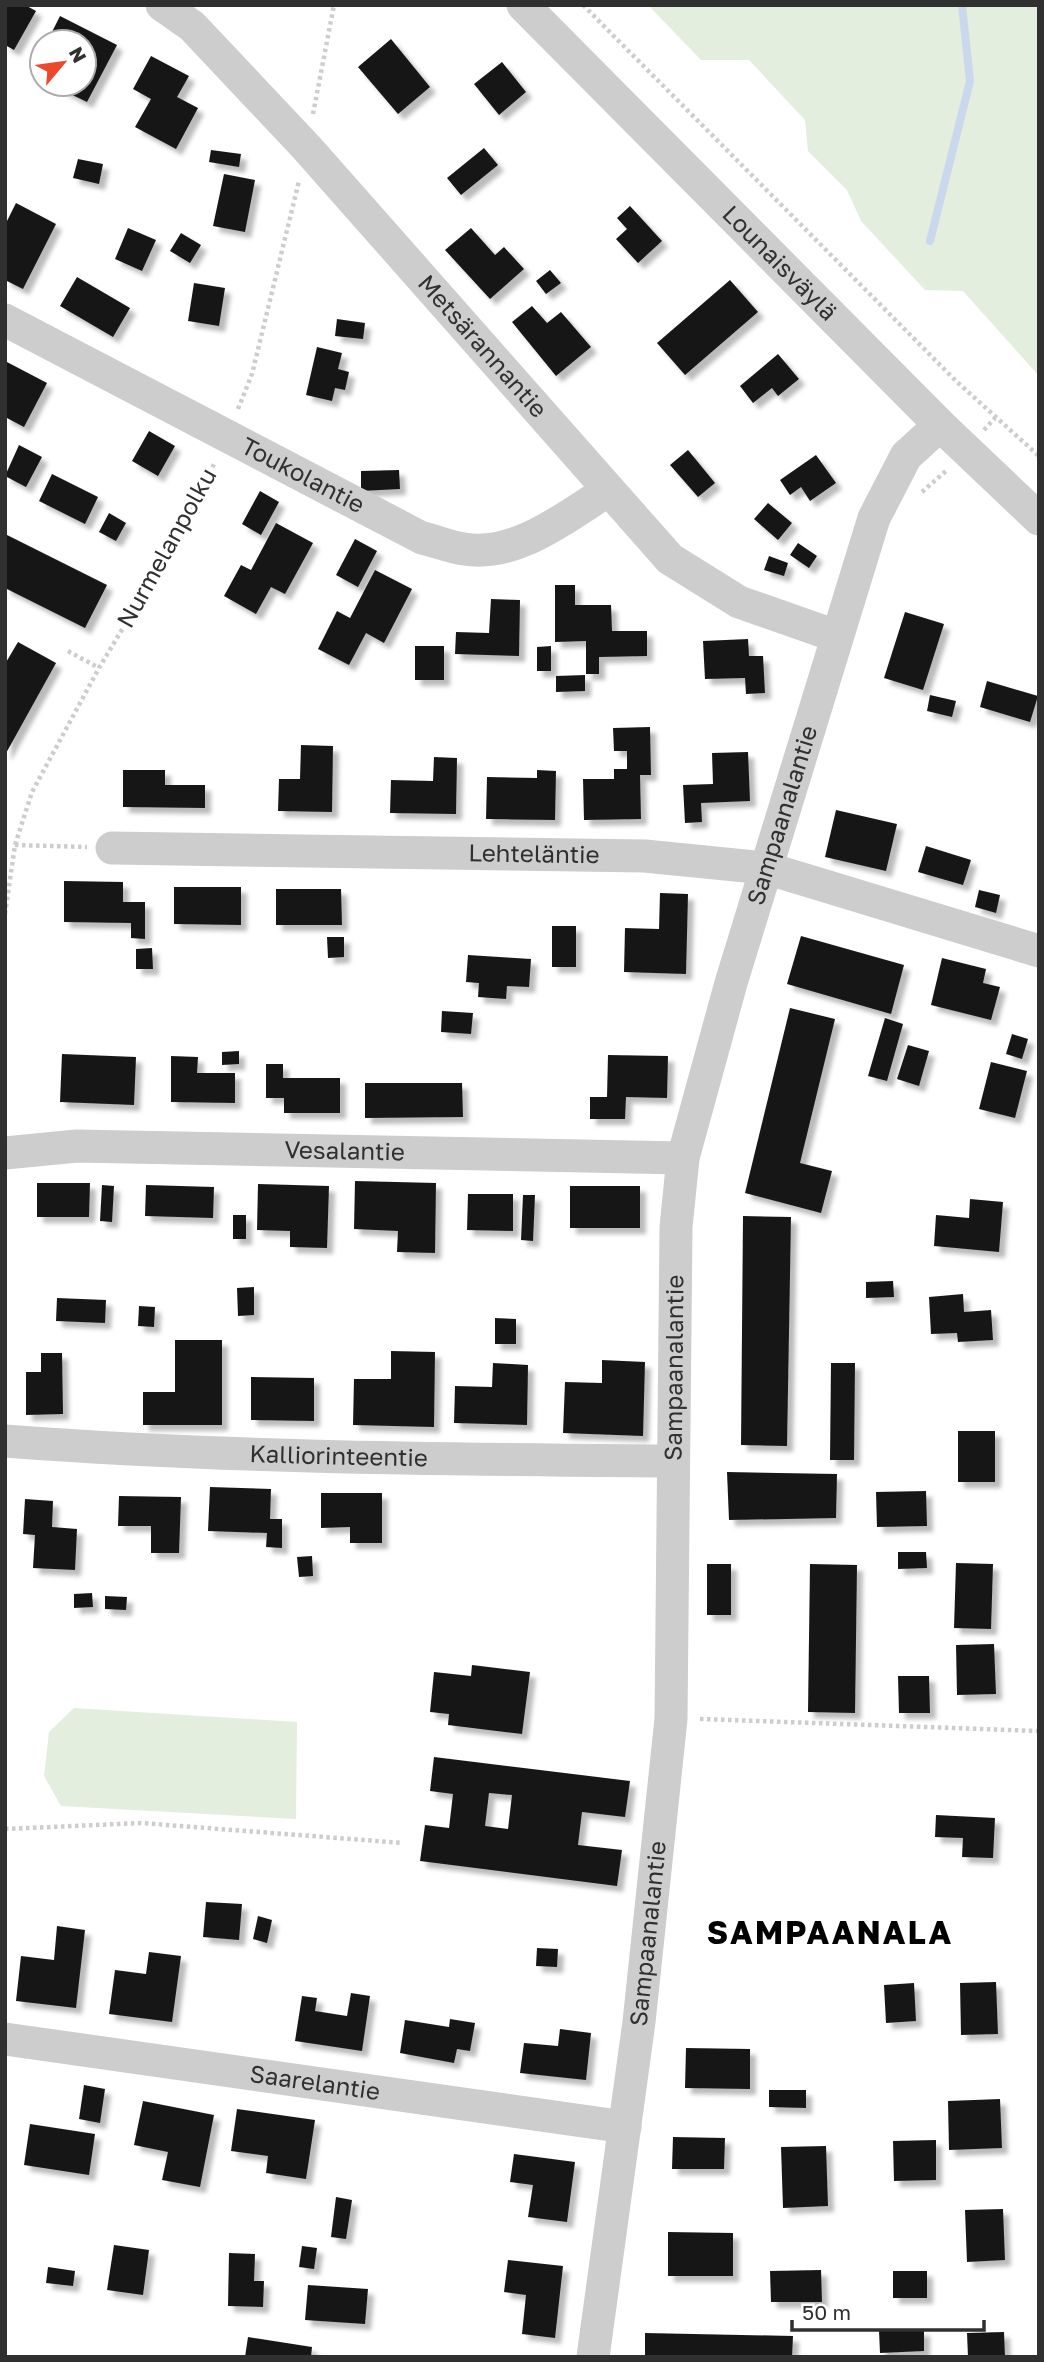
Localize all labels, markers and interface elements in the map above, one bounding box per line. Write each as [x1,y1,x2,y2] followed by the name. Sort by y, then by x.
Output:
[28,28,98,98] north arrow
[65,43,92,66] text: N
[717,199,844,326] street label: Lounaisväylä
[413,268,554,423] street label: Metsärannantie
[237,430,370,518] street label: Toukolantie
[110,462,222,632] street label: Nurmelanpolku
[740,722,822,908] street label: Sampaanalantie
[468,837,600,868] street label: Lehteläntie
[284,1134,405,1165] street label: Vesalantie
[658,1275,689,1461] street label: Sampaanalantie
[249,1438,428,1471] street label: Kalliorinteentie
[623,1839,671,2028] street label: Sampaanalantie
[707,1913,953,1951] district label: SAMPAANALA
[248,2058,382,2105] street label: Saarelantie
[792,2288,984,2332] scale bar
[802,2299,851,2325] text: 50 m

